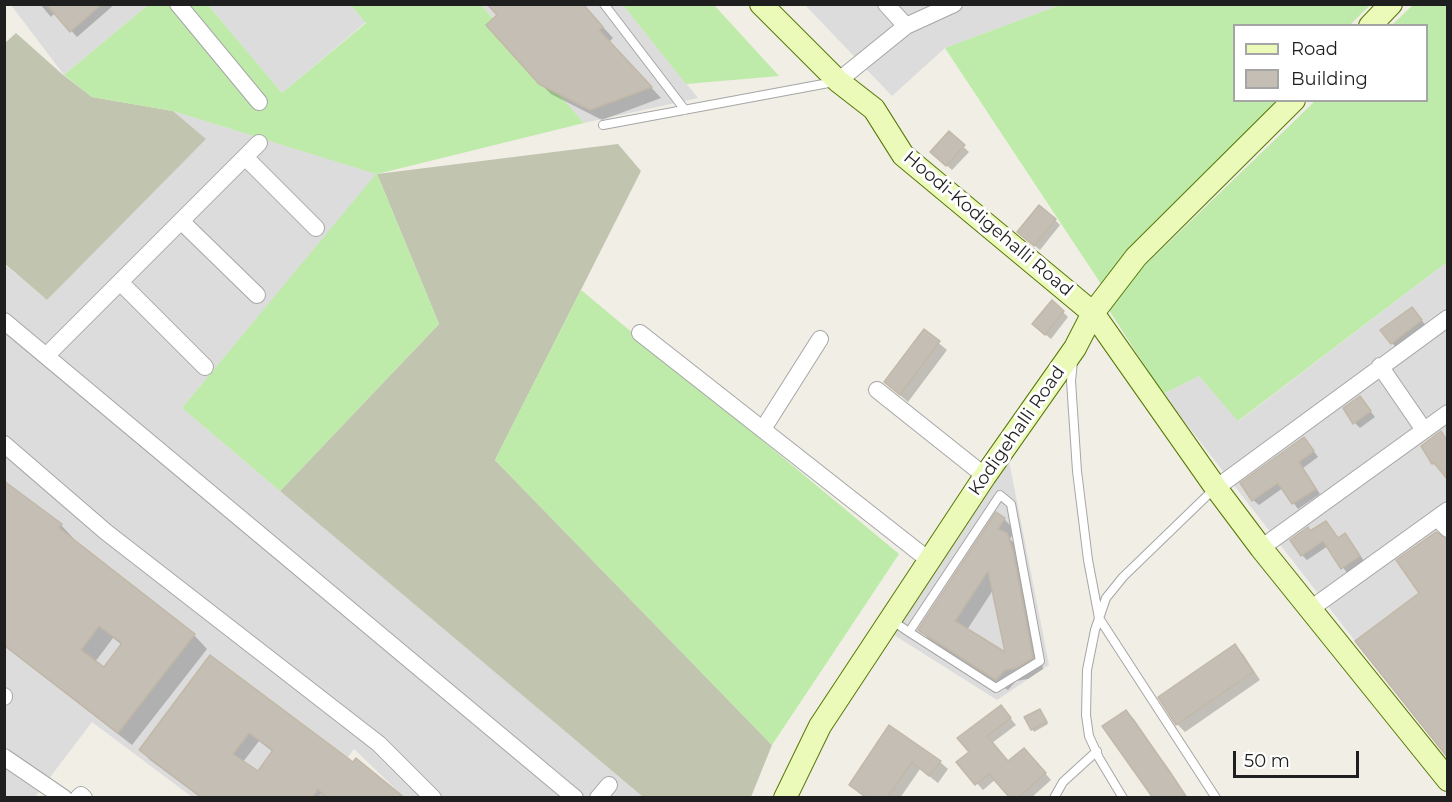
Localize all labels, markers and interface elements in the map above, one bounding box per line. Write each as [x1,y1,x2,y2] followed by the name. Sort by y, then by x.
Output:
[1233,24,1428,102] legend
[1291,38,1338,60] text: Road
[1291,68,1368,90] text: Building
[899,147,1077,301] street label: Hoodi-Kodigehalli Road
[964,362,1070,500] street label: Kodigehalli Road
[1236,739,1362,777] scale bar
[1244,750,1290,772] text: 50 m

